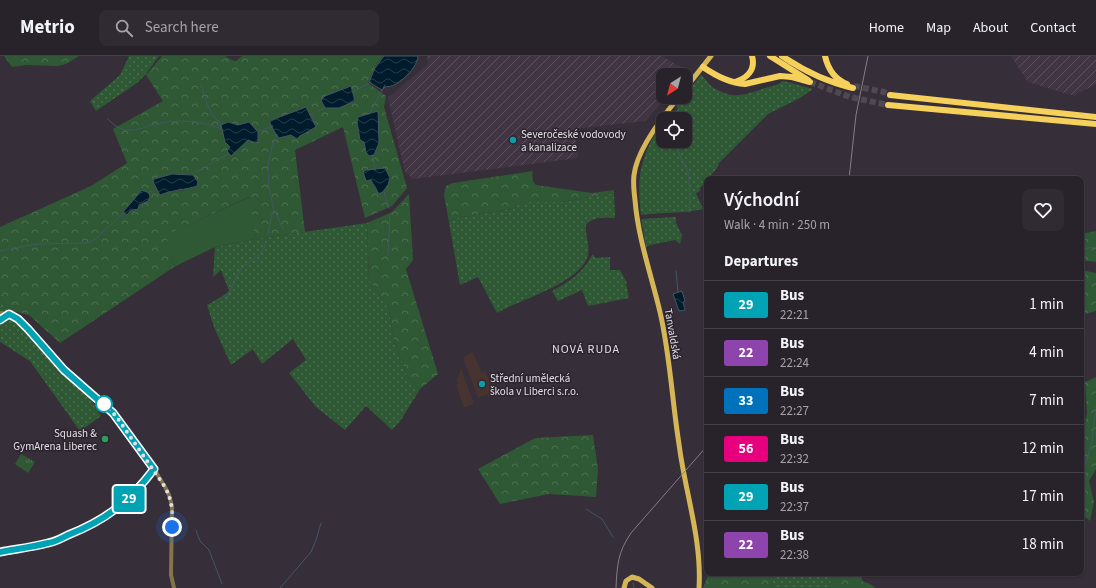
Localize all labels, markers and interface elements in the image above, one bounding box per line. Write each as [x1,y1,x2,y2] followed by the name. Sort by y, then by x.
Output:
[99,10,379,46] search box
[20,14,75,41] text: Metrio
[113,17,135,39] icon: search
[145,17,219,38] text: Search here
[869,18,904,38] text: Home
[926,18,951,38] text: Map
[973,18,1008,38] text: About
[1030,18,1076,38] text: Contact
[656,68,692,104] north arrow
[656,68,692,148] map controls
[656,112,692,148] button: locate
[521,127,626,155] place label: Severočeské vodovody a kanalizace
[508,135,518,145] marker: Severočeské vodovody a kanalizace
[724,187,799,214] text: Východní
[1022,189,1064,231] button: heart
[724,216,830,234] text: Walk · 4 min · 250 m
[724,251,798,272] text: Departures
[780,285,804,306] text: Bus
[1029,294,1064,315] text: 1 min
[739,295,753,315] text: 29
[780,306,809,324] text: 22:21
[661,307,684,361] street label: Tanvaldská
[780,333,804,354] text: Bus
[552,341,620,358] district label: NOVÁ RUDA
[1029,342,1064,363] text: 4 min
[739,343,753,363] text: 22
[780,354,809,372] text: 22:24
[490,371,579,399] place label: Střední umělecká škola v Liberci s.r.o.
[477,379,487,389] marker: Střední umělecká škola v Liberci s.r.o.
[780,381,804,402] text: Bus
[1029,390,1064,411] text: 7 min
[739,391,753,411] text: 33
[95,395,113,413] unlabelled marker
[780,402,809,420] text: 22:27
[13,426,97,454] place label: Squash & GymArena Liberec
[780,429,804,450] text: Bus
[100,434,110,444] marker: Squash & GymArena Liberec
[1022,438,1064,459] text: 12 min
[739,439,753,459] text: 56
[780,450,809,468] text: 22:32
[780,477,804,498] text: Bus
[111,486,147,512] line badge: 29
[1022,486,1064,507] text: 17 min
[739,487,753,507] text: 29
[122,489,136,509] text: 29
[780,498,809,516] text: 22:37
[162,517,182,537] your location
[780,525,804,546] text: Bus
[1022,534,1064,555] text: 18 min
[739,535,753,555] text: 22
[780,546,809,564] text: 22:38

